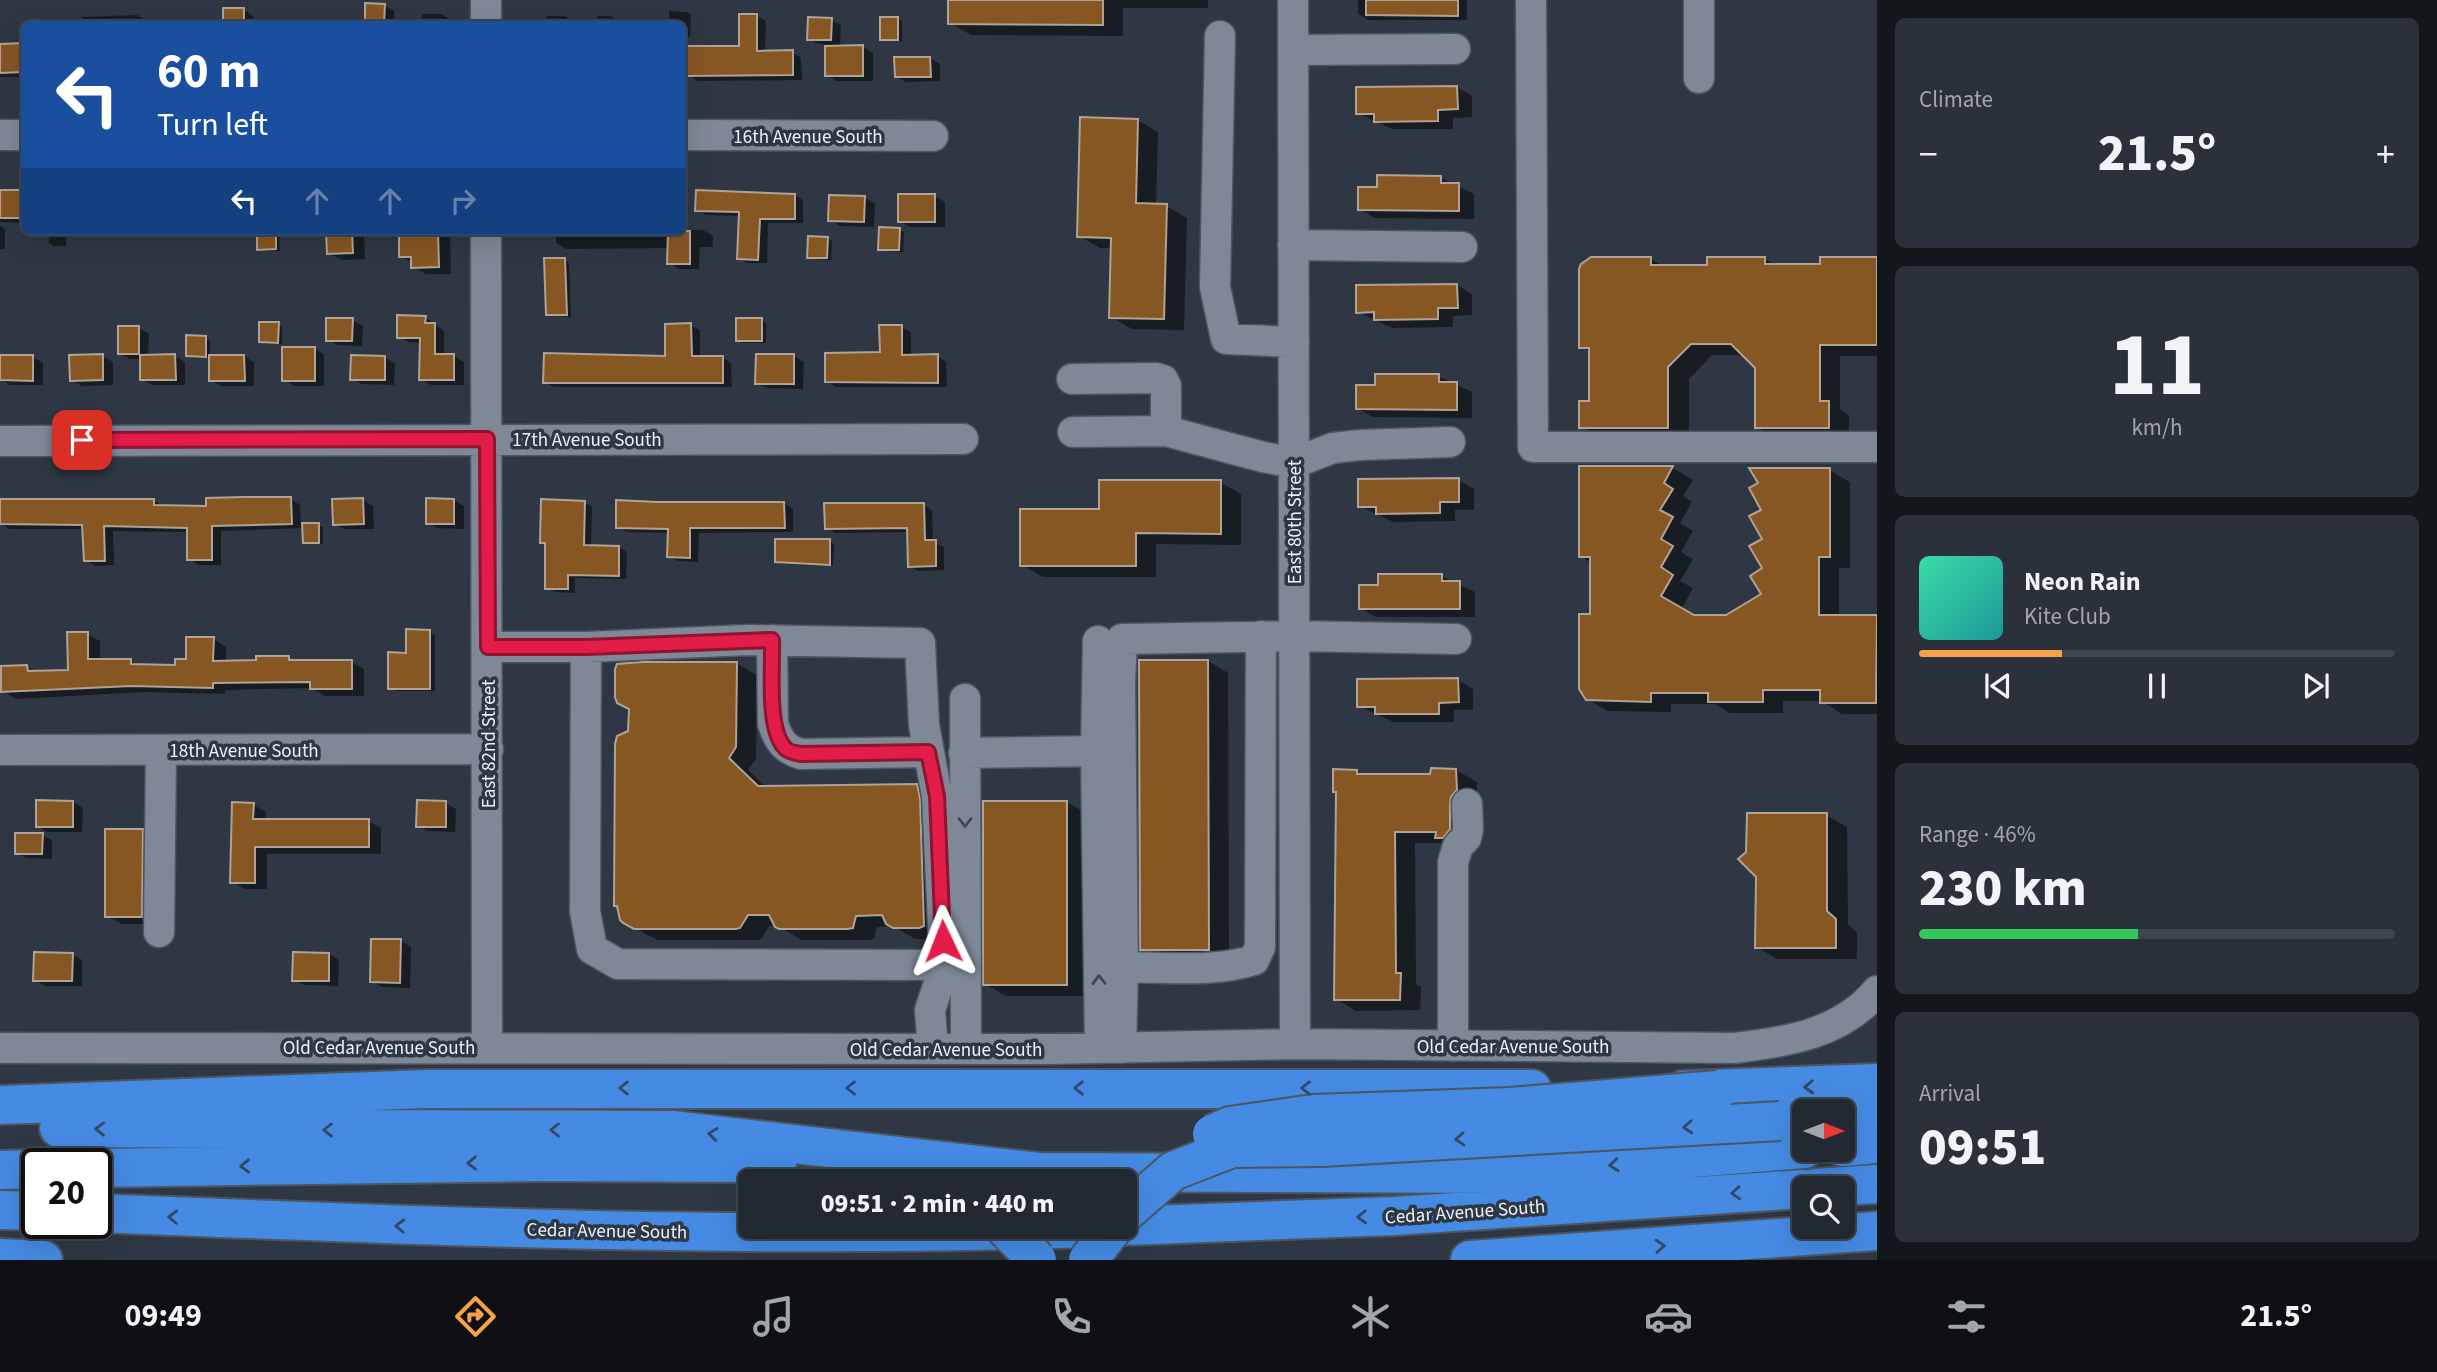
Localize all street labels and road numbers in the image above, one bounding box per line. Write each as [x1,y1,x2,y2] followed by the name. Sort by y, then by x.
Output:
[733,124,883,151] street label: 16th Avenue South
[512,427,662,454] street label: 17th Avenue South
[1282,459,1309,584] street label: East 80th Street
[476,679,503,808] street label: East 82nd Street
[169,738,319,765] street label: 18th Avenue South
[1417,1034,1609,1061] street label: Old Cedar Avenue South
[283,1035,475,1062] street label: Old Cedar Avenue South
[850,1037,1042,1064] street label: Old Cedar Avenue South
[1384,1193,1546,1232] street label: Cedar Avenue South
[526,1217,688,1246] street label: Cedar Avenue South

